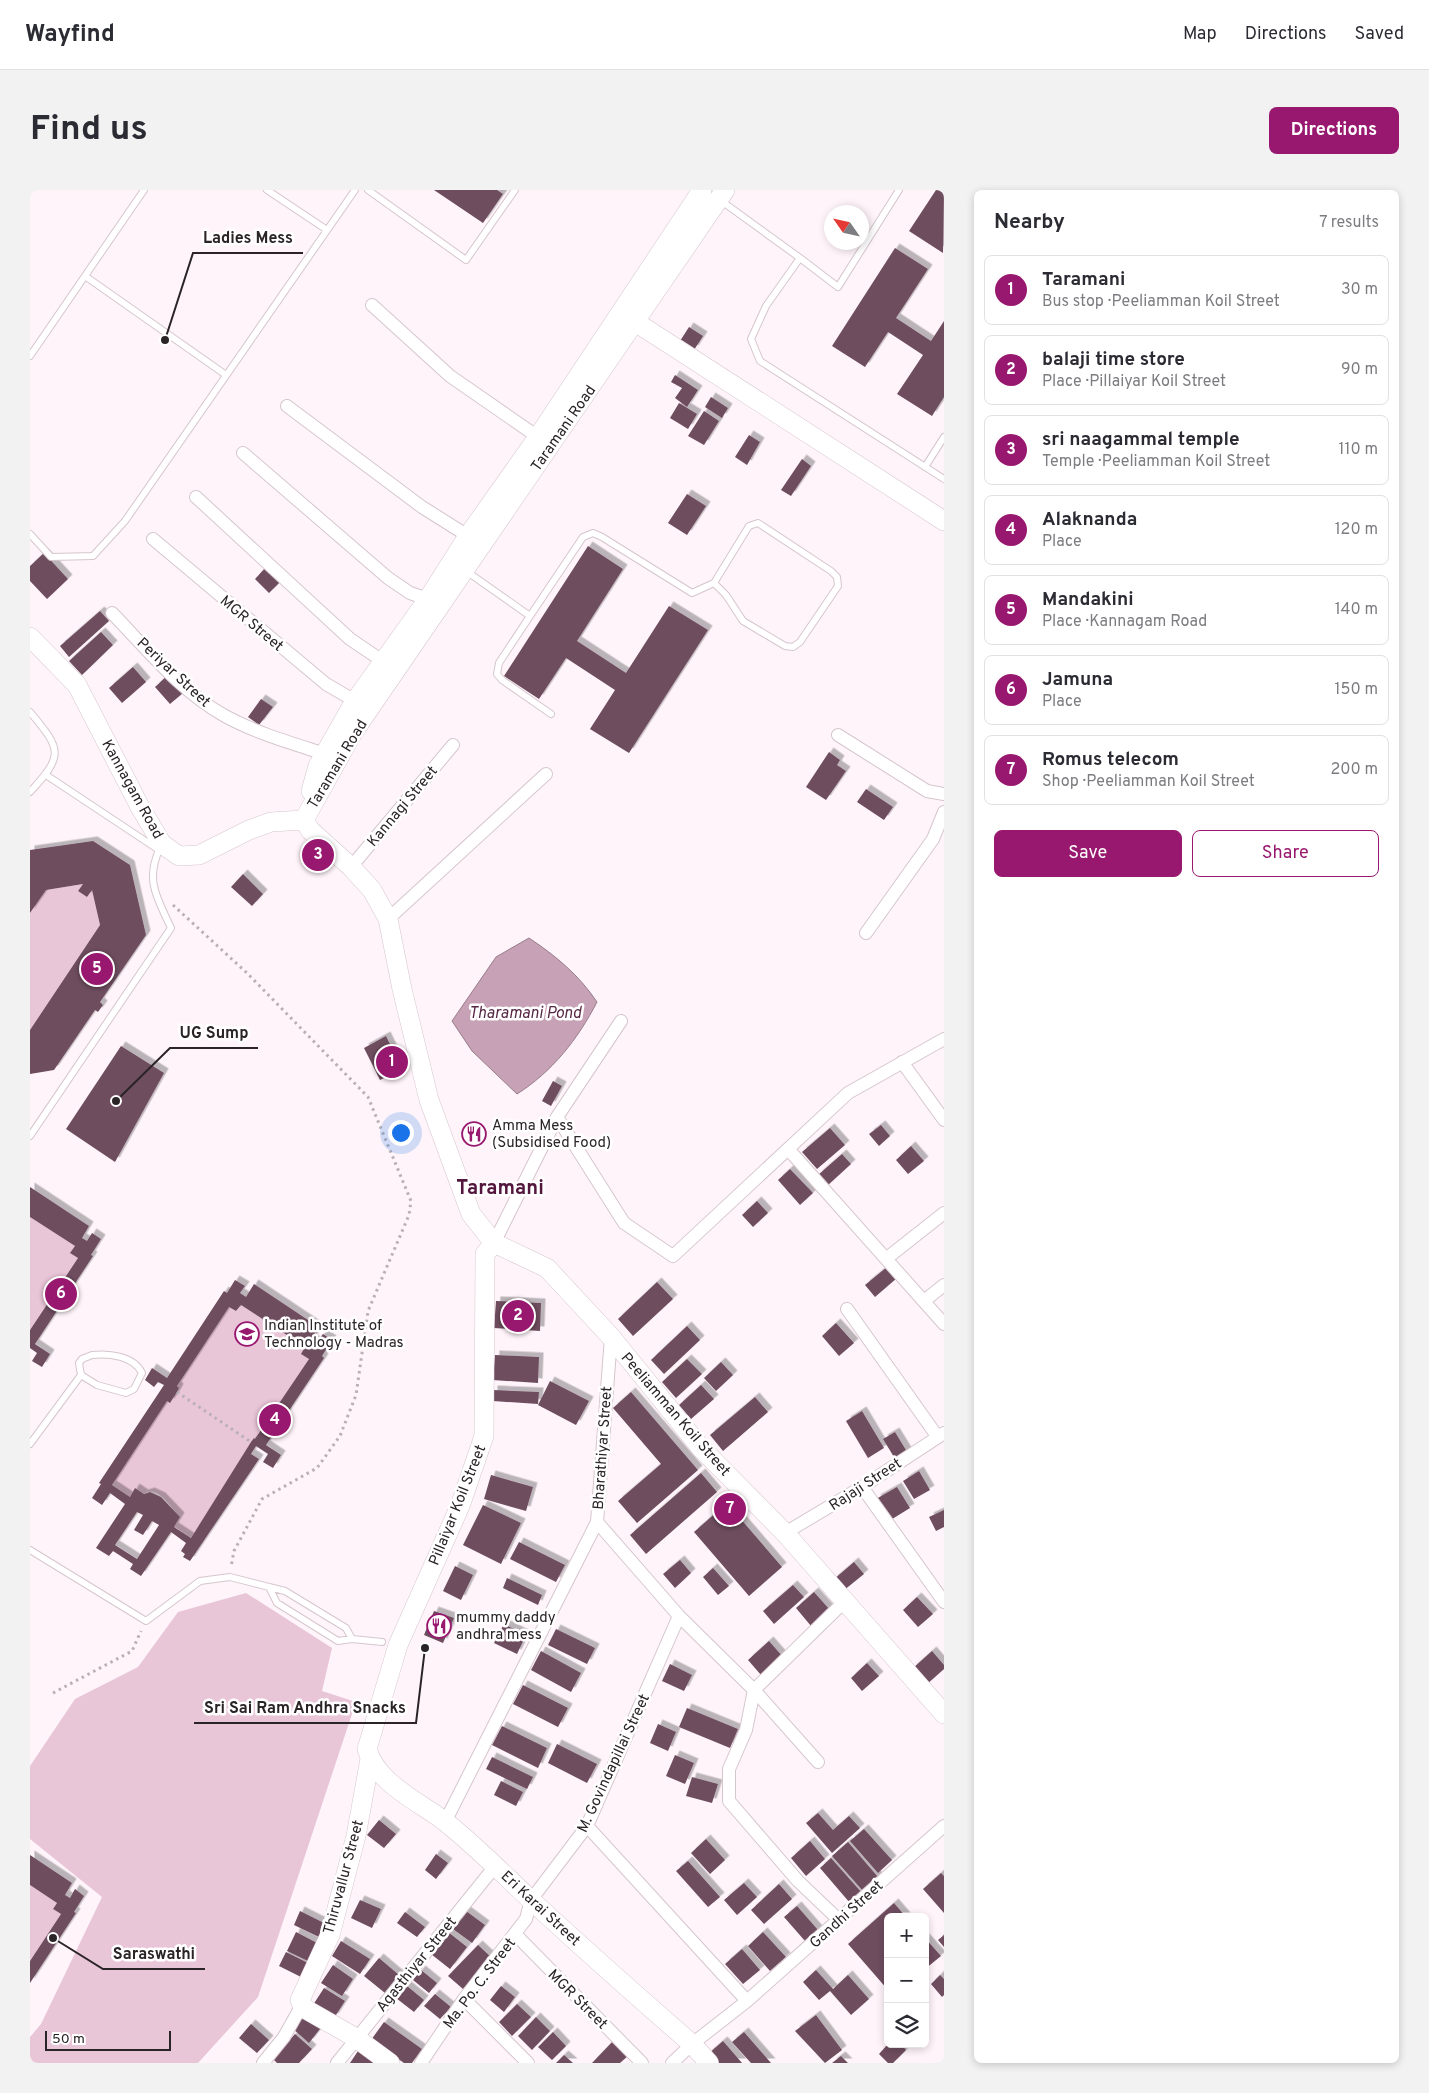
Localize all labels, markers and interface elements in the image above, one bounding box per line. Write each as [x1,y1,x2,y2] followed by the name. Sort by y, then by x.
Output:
[25,20,115,50] text: Wayfind
[1183,23,1217,46] text: Map
[1245,23,1327,46] text: Directions
[1355,23,1404,46] text: Saved
[1269,107,1399,154] button: Directions
[30,108,148,152] text: Find us
[824,205,869,250] north arrow
[994,209,1065,236] text: Nearby
[1319,213,1379,233] text: 7 results
[193,222,303,253] callout: Ladies Mess
[203,229,293,249] text: Ladies Mess
[1042,268,1125,292] text: Taramani
[1008,280,1014,300] text: 1
[1341,280,1378,300] text: 30 m
[1042,292,1280,312] text: Bus stop · Peeliamman Koil Street
[1042,348,1185,372] text: balaji time store
[1006,360,1016,380] text: 2
[1341,360,1378,380] text: 90 m
[1042,372,1226,392] text: Place · Pillaiyar Koil Street
[528,382,601,476] street label: Taramani Road
[1042,428,1240,452] text: sri naagammal temple
[1006,440,1016,460] text: 3
[1338,440,1378,460] text: 110 m
[1042,452,1270,472] text: Temple · Peeliamman Koil Street
[1042,508,1137,532] text: Alaknanda
[1006,520,1016,540] text: 4
[1335,520,1378,540] text: 120 m
[1042,532,1082,552] text: Place
[1042,588,1134,612] text: Mandakini
[215,592,287,656] street label: MGR Street
[1006,600,1016,620] text: 5
[1335,600,1378,620] text: 140 m
[1042,612,1207,632] text: Place · Kannagam Road
[132,634,214,712] street label: Periyar Street
[1042,668,1113,692] text: Jamuna
[1006,680,1016,700] text: 6
[1335,680,1378,700] text: 150 m
[1042,692,1082,712] text: Place
[304,717,372,813] street label: Taramani Road
[97,737,167,843] street label: Kannagam Road
[1042,748,1179,772] text: Romus telecom
[1007,760,1015,780] text: 7
[1330,760,1378,780] text: 200 m
[364,763,443,851] street label: Kannagi Street
[1042,772,1255,792] text: Shop · Peeliamman Koil Street
[994,830,1182,877] button: Save
[1192,830,1379,877] button: Share
[302,836,334,874] pin: 3
[81,950,113,988] pin: 5
[469,1004,583,1024] water label: Tharamani Pond
[170,1017,258,1048] callout: UG Sump
[180,1024,248,1044] text: UG Sump
[376,1043,408,1081] pin: 1
[492,1117,611,1153] place label: Amma Mess (Subsidised Food)
[388,1120,414,1146] your location
[461,1121,487,1147] restaurant icon: Amma Mess (Subsidised Food)
[456,1176,544,1202] district label: Taramani
[45,1275,77,1313] pin: 6
[502,1297,534,1335] pin: 2
[264,1317,404,1353] place label: Indian Institute of Technology - Madras
[234,1321,260,1347] school or university icon: Indian Institute of Technology - Madras
[616,1349,734,1481] street label: Peeliamman Koil Street
[590,1386,617,1510] street label: Bharathiyar Street
[259,1401,291,1439] pin: 4
[426,1442,491,1569] street label: Pillaiyar Koil Street
[826,1455,906,1516] street label: Rajaji Street
[714,1490,746,1528] pin: 7
[456,1609,556,1645] place label: mummy daddy andhra mess
[426,1613,452,1639] restaurant icon: mummy daddy andhra mess
[574,1691,655,1836] street label: M. Govindapillai Street
[194,1692,416,1723] callout: Sri Sai Ram Andhra Snacks
[204,1699,406,1719] text: Sri Sai Ram Andhra Snacks
[320,1818,369,1937] street label: Thiruvallur Street
[496,1867,584,1951] street label: Eri Karai Street
[806,1877,888,1953] street label: Gandhi Street
[373,1913,461,2017] street label: Agasthiyar Street
[884,1913,929,2048] map controls
[884,1913,929,1958] button: +
[440,1935,521,2033] street label: Ma. Po. C. Street
[103,1938,205,1969] callout: Saraswathi
[113,1945,195,1965] text: Saraswathi
[884,1958,929,2003] button: −
[543,1966,611,2034] street label: MGR Street
[884,2003,929,2048] button: layers
[45,2028,171,2051] scale bar
[52,2031,85,2048] text: 50 m

